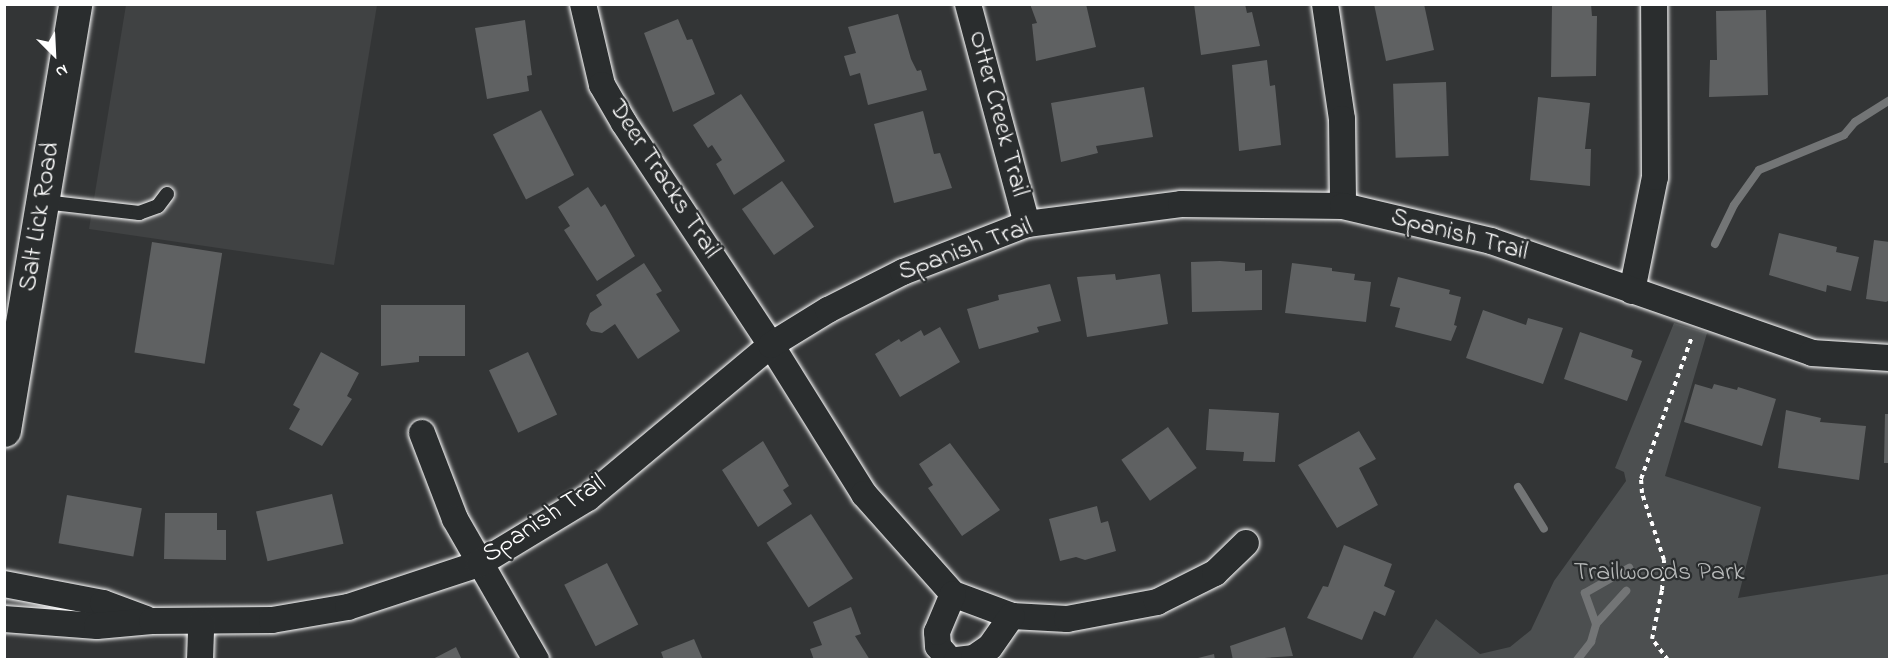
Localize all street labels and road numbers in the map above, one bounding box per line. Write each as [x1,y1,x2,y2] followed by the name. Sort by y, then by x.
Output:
[960,28,1034,200] street label: Otter Creek Trail
[600,95,726,265] street label: Deer Tracks Trail
[14,140,68,294] street label: Salt Lick Road
[1387,203,1531,269] street label: Spanish Trail
[895,212,1037,290] street label: Spanish Trail
[478,469,612,571] street label: Spanish Trail

